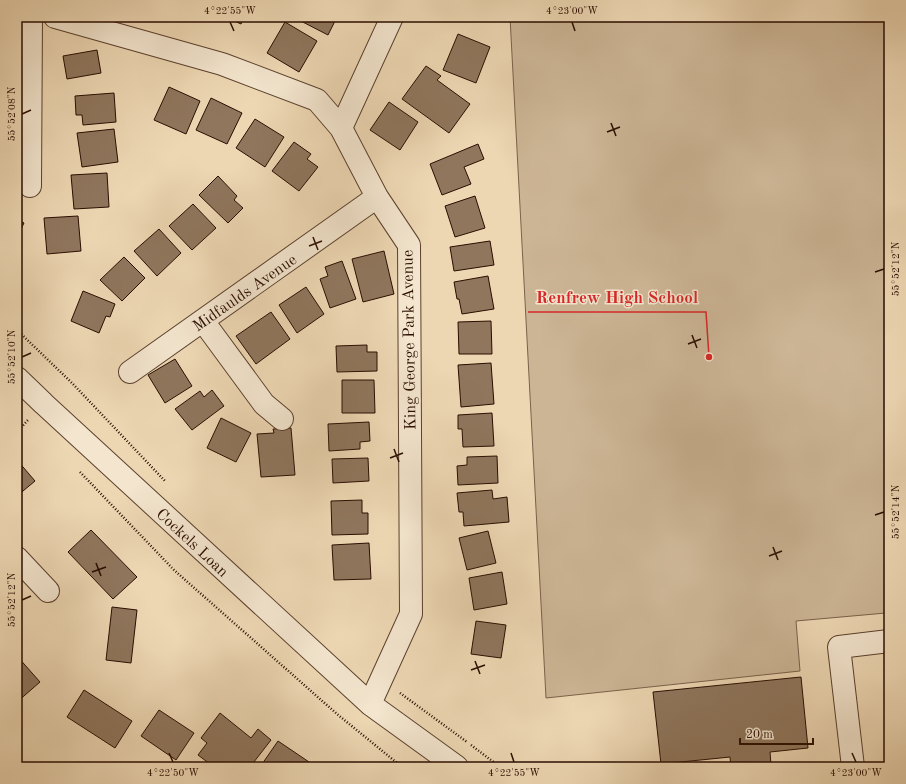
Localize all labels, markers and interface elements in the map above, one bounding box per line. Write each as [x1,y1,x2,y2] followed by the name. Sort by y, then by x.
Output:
[204,6,256,16] text: 4°22'55"W
[546,6,598,16] text: 4°23'00"W
[7,86,17,141] text: 55°52'08"N
[891,241,901,296] text: 55°52'12"N
[400,250,420,430] street label: King George Park Avenue
[190,252,300,335] street label: Midfaulds Avenue
[528,283,706,312] callout: Renfrew High School
[536,290,698,307] text: Renfrew High School
[7,329,17,384] text: 55°52'10"N
[891,484,901,539] text: 55°52'14"N
[152,506,231,581] street label: Cockels Loan
[7,572,17,627] text: 55°52'12"N
[740,720,813,746] scale bar
[746,729,773,741] text: 20 m
[147,768,199,778] text: 4°22'50"W
[488,768,540,778] text: 4°22'55"W
[830,768,882,778] text: 4°23'00"W

